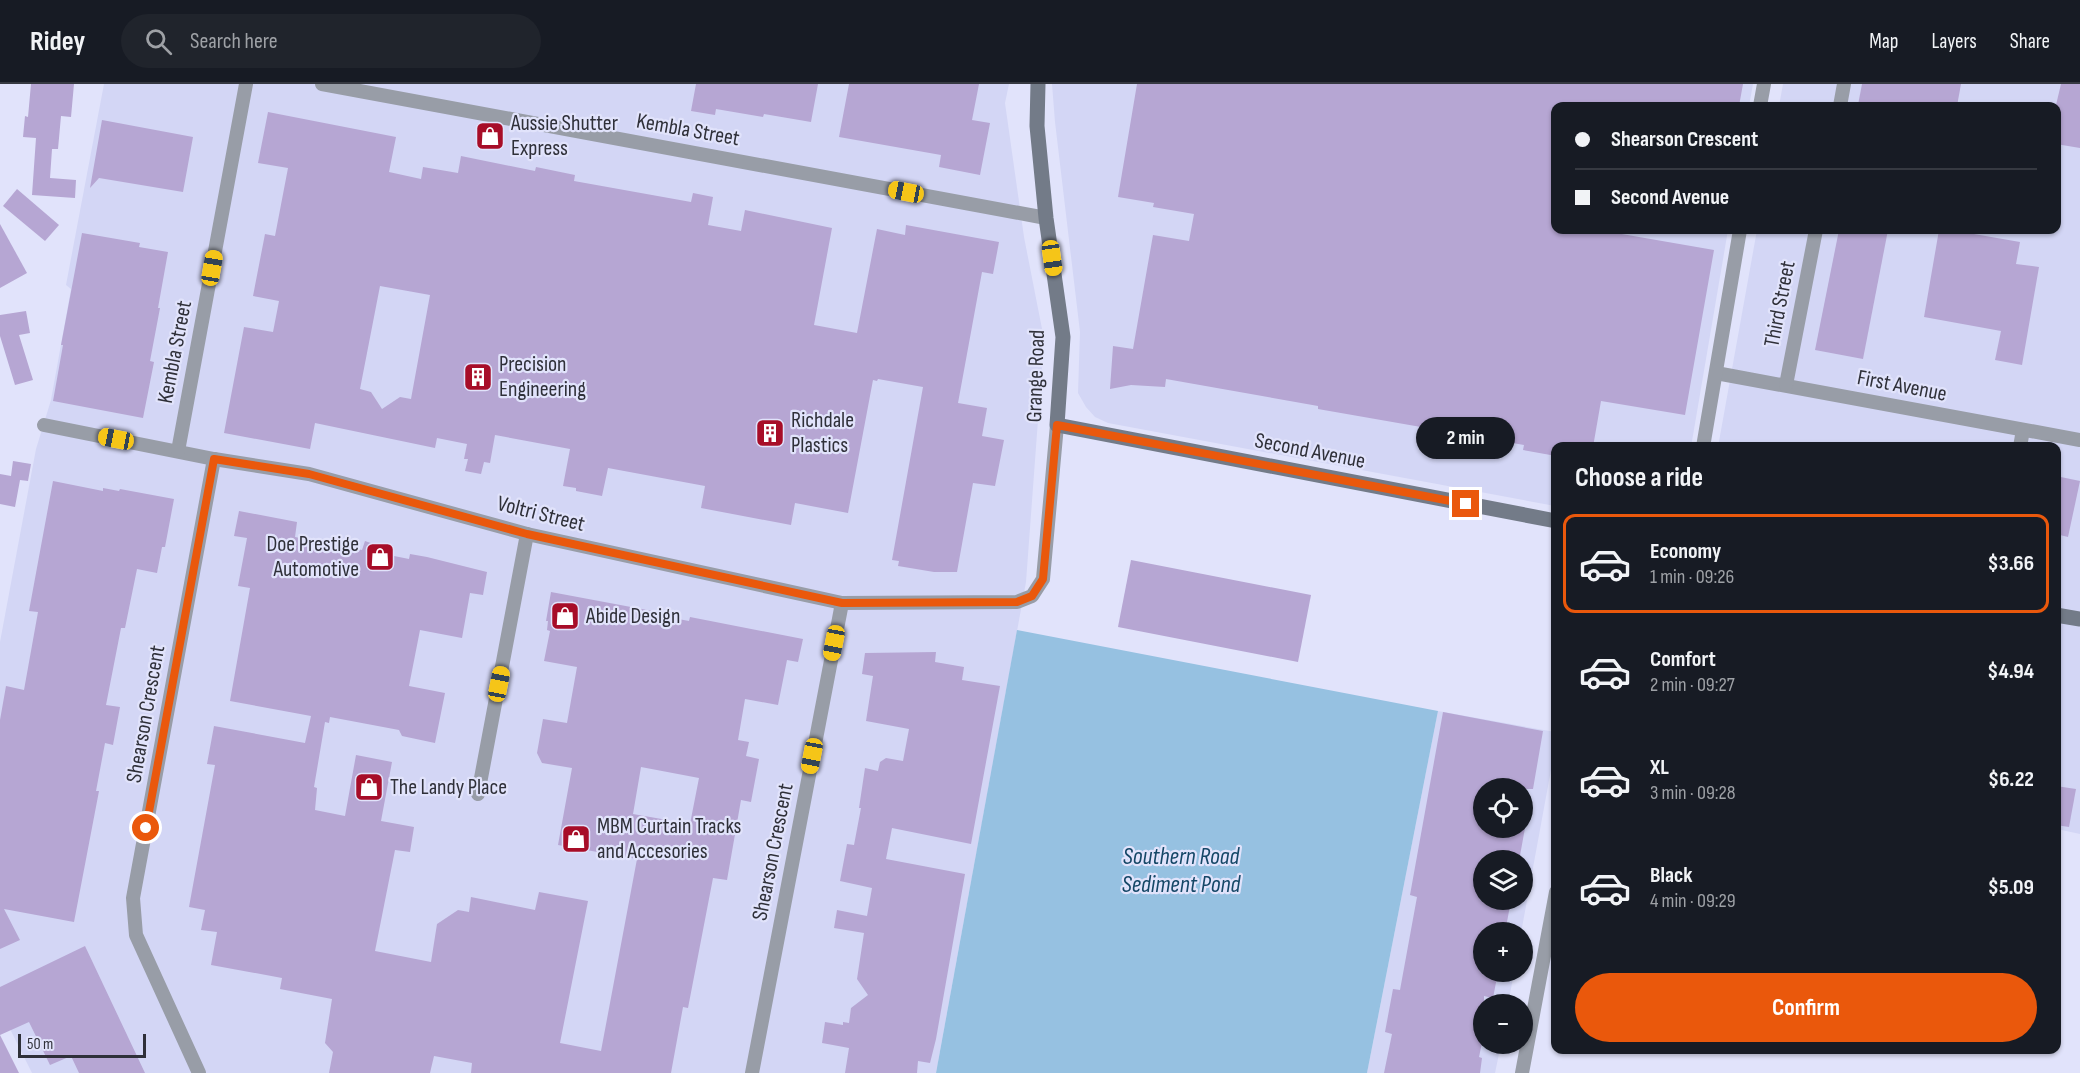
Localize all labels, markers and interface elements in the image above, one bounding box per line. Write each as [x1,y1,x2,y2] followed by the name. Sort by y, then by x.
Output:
[121,14,541,68] search box
[30,25,85,58] text: Ridey
[142,25,175,58] icon: search
[190,28,278,55] text: Search here
[1869,29,1898,54] text: Map
[1931,29,1977,54] text: Layers
[2010,29,2050,54] text: Share
[634,108,742,152] street label: Kembla Street
[510,110,618,162] place label: Aussie Shutter Express
[474,120,506,152] shop icon: Aussie Shutter Express
[1611,126,1758,153] text: Shearson Crescent
[887,180,925,204] car
[1611,184,1729,211] text: Second Avenue
[1041,239,1063,277] car
[200,249,224,287] car
[1758,258,1802,349] street label: Third Street
[152,298,198,406] street label: Kembla Street
[1021,329,1051,423] street label: Grange Road
[499,351,586,403] place label: Precision Engineering
[462,361,494,393] building icon: Precision Engineering
[1855,364,1949,408] street label: First Avenue
[791,407,854,459] place label: Richdale Plastics
[754,417,786,449] building icon: Richdale Plastics
[1416,417,1516,459] callout: 2 min
[1446,426,1485,450] text: 2 min
[97,427,135,451] car
[1252,427,1368,475] street label: Second Avenue
[1575,462,1703,494] text: Choose a ride
[494,490,588,538] street label: Voltri Street
[1452,490,1479,517] route end
[266,531,359,583] place label: Doe Prestige Automotive
[1578,537,1632,591] icon: car
[1650,538,1721,565] text: Economy
[364,541,396,573] shop icon: Doe Prestige Automotive
[1988,550,2034,577] text: $3.66
[1650,565,1734,589] text: 1 min · 09:26
[549,600,581,632] shop icon: Abide Design
[585,603,680,630] place label: Abide Design
[822,624,846,662] car
[121,643,171,785] street label: Shearson Crescent
[1578,645,1632,699] icon: car
[1650,646,1716,673] text: Comfort
[1987,658,2034,685] text: $4.94
[487,665,511,703] car
[1650,673,1735,697] text: 2 min · 09:27
[800,737,824,775] car
[1578,753,1632,807] icon: car
[1650,754,1669,781] text: XL
[1988,766,2034,793] text: $6.22
[353,771,385,803] shop icon: The Landy Place
[390,774,507,801] place label: The Landy Place
[1473,778,1533,1054] map controls
[1473,778,1533,838] button: locate
[746,781,800,923] street label: Shearson Crescent
[1650,781,1736,805] text: 3 min · 09:28
[597,813,741,865] place label: MBM Curtain Tracks and Accesories
[132,814,159,841] route start
[560,823,592,855] shop icon: MBM Curtain Tracks and Accesories
[1122,842,1242,899] water label: Southern Road Sediment Pond
[1473,850,1533,910] button: layers
[1578,861,1632,915] icon: car
[1650,862,1692,889] text: Black
[1988,874,2034,901] text: $5.09
[1650,889,1736,913] text: 4 min · 09:29
[1473,922,1533,982] button: +
[1575,973,2037,1042] button: Confirm
[1473,994,1533,1054] button: −
[18,1031,146,1058] scale bar
[27,1035,53,1054] text: 50 m

